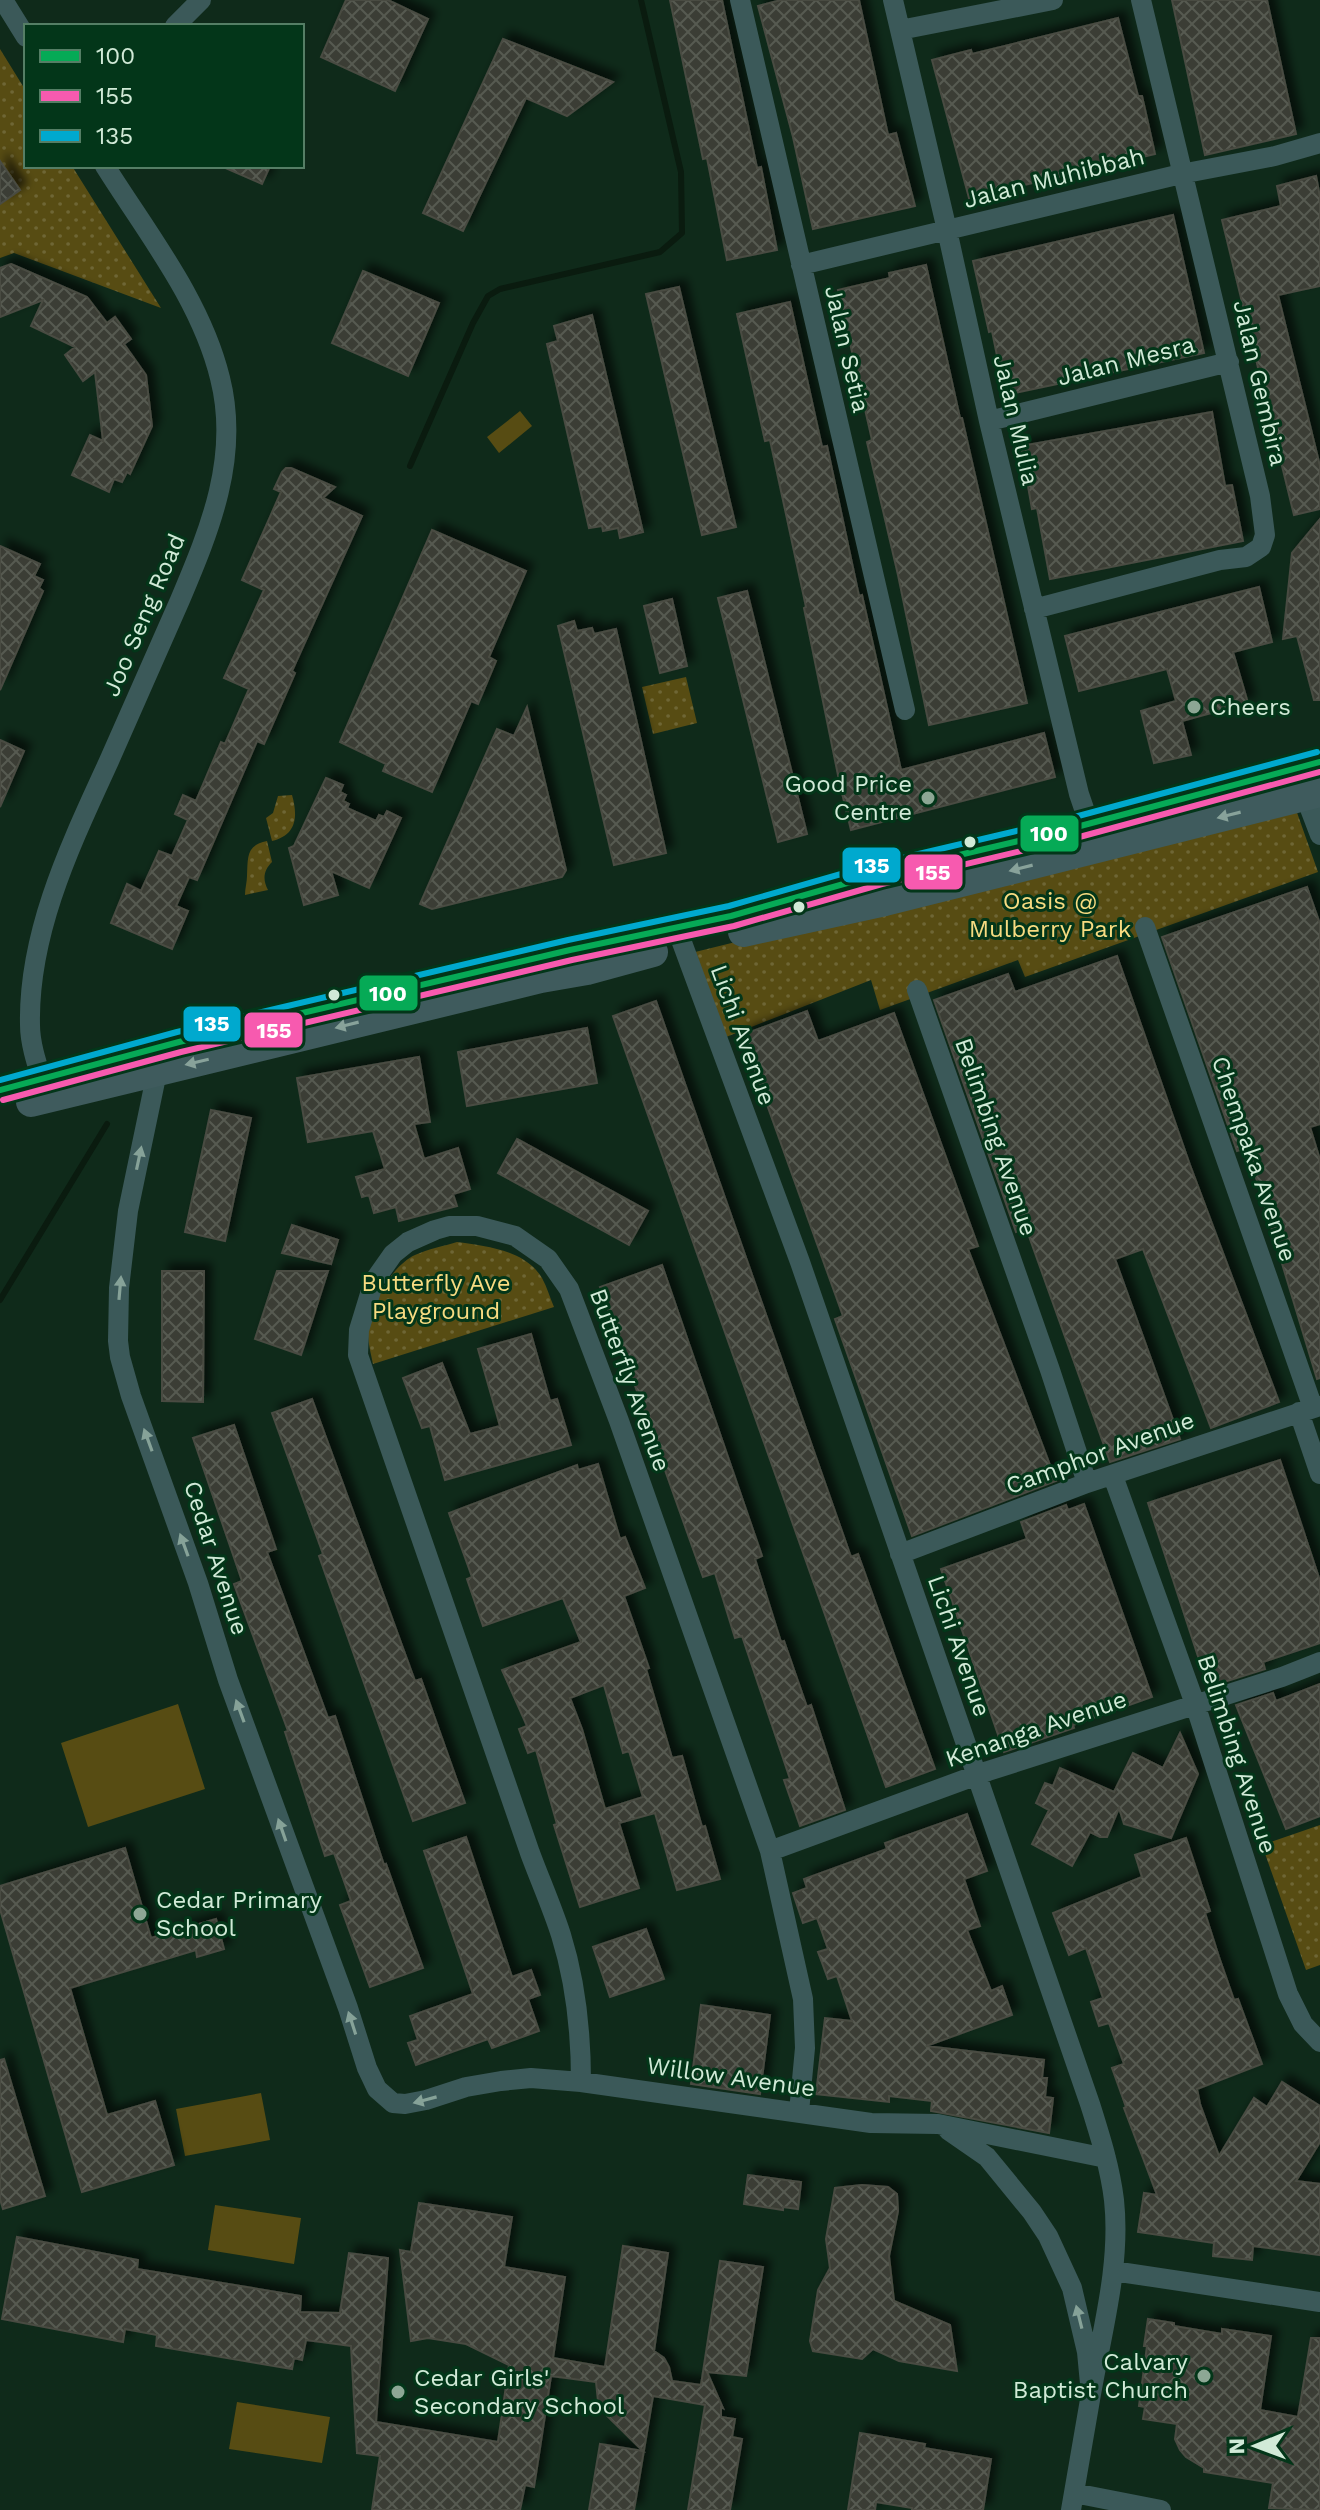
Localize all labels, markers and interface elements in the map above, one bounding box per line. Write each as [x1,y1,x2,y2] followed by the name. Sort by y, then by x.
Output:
[24,24,304,168] legend
[96,42,135,70] text: 100
[96,82,133,110] text: 155
[96,122,133,150] text: 135
[961,142,1147,214] street label: Jalan Muhibbah
[819,283,875,415] street label: Jalan Setia
[1227,297,1293,469] street label: Jalan Gembira
[1054,330,1198,392] street label: Jalan Mesra
[987,352,1045,488] street label: Jalan Mulia
[97,529,191,701] street label: Joo Seng Road
[1210,693,1291,721] place label: Cheers
[1185,698,1203,716] marker: Cheers
[784,770,912,826] place label: Good Price Centre
[919,789,937,807] marker: Good Price Centre
[1217,809,1242,821] one-way arrow
[1019,814,1080,853] line badge: 100
[1030,821,1068,846] text: 100
[962,834,978,850] unlabelled marker
[841,846,902,884] line badge: 135
[854,853,890,878] text: 135
[903,853,964,891] line badge: 155
[915,860,951,885] text: 155
[1008,862,1033,874] one-way arrow
[969,887,1132,943] park label: Oasis @ Mulberry Park
[791,899,807,915] unlabelled marker
[705,961,781,1109] street label: Lichi Avenue
[358,974,419,1012] line badge: 100
[369,981,407,1006] text: 100
[326,987,342,1003] unlabelled marker
[182,1005,242,1043] line badge: 135
[194,1011,230,1036] text: 135
[243,1011,304,1049] line badge: 155
[256,1018,292,1043] text: 155
[334,1020,359,1032] one-way arrow
[949,1034,1043,1240] street label: Belimbing Avenue
[1206,1053,1302,1265] street label: Chempaka Avenue
[185,1056,210,1068] one-way arrow
[133,1145,146,1170] one-way arrow
[361,1269,511,1325] park label: Butterfly Ave Playground
[113,1275,126,1300] one-way arrow
[584,1285,676,1475] street label: Butterfly Avenue
[1002,1406,1198,1500] street label: Camphor Avenue
[142,1428,154,1452] one-way arrow
[178,1477,254,1639] street label: Cedar Avenue
[178,1532,190,1556] one-way arrow
[922,1572,996,1720] street label: Lichi Avenue
[1192,1651,1282,1857] street label: Belimbing Avenue
[942,1685,1130,1773] street label: Kenanga Avenue
[233,1699,246,1723] one-way arrow
[275,1817,287,1841] one-way arrow
[156,1886,322,1942] place label: Cedar Primary School
[131,1905,149,1923] marker: Cedar Primary School
[346,2010,358,2034] one-way arrow
[645,2051,817,2103] street label: Willow Avenue
[413,2094,438,2106] one-way arrow
[1073,2305,1085,2330] one-way arrow
[1013,2348,1189,2404] place label: Calvary Baptist Church
[414,2364,625,2420] place label: Cedar Girls' Secondary School
[1195,2367,1213,2385] marker: Calvary Baptist Church
[389,2383,407,2401] marker: Cedar Girls' Secondary School
[1216,2406,1296,2486] north arrow
[1224,2438,1249,2455] text: N

